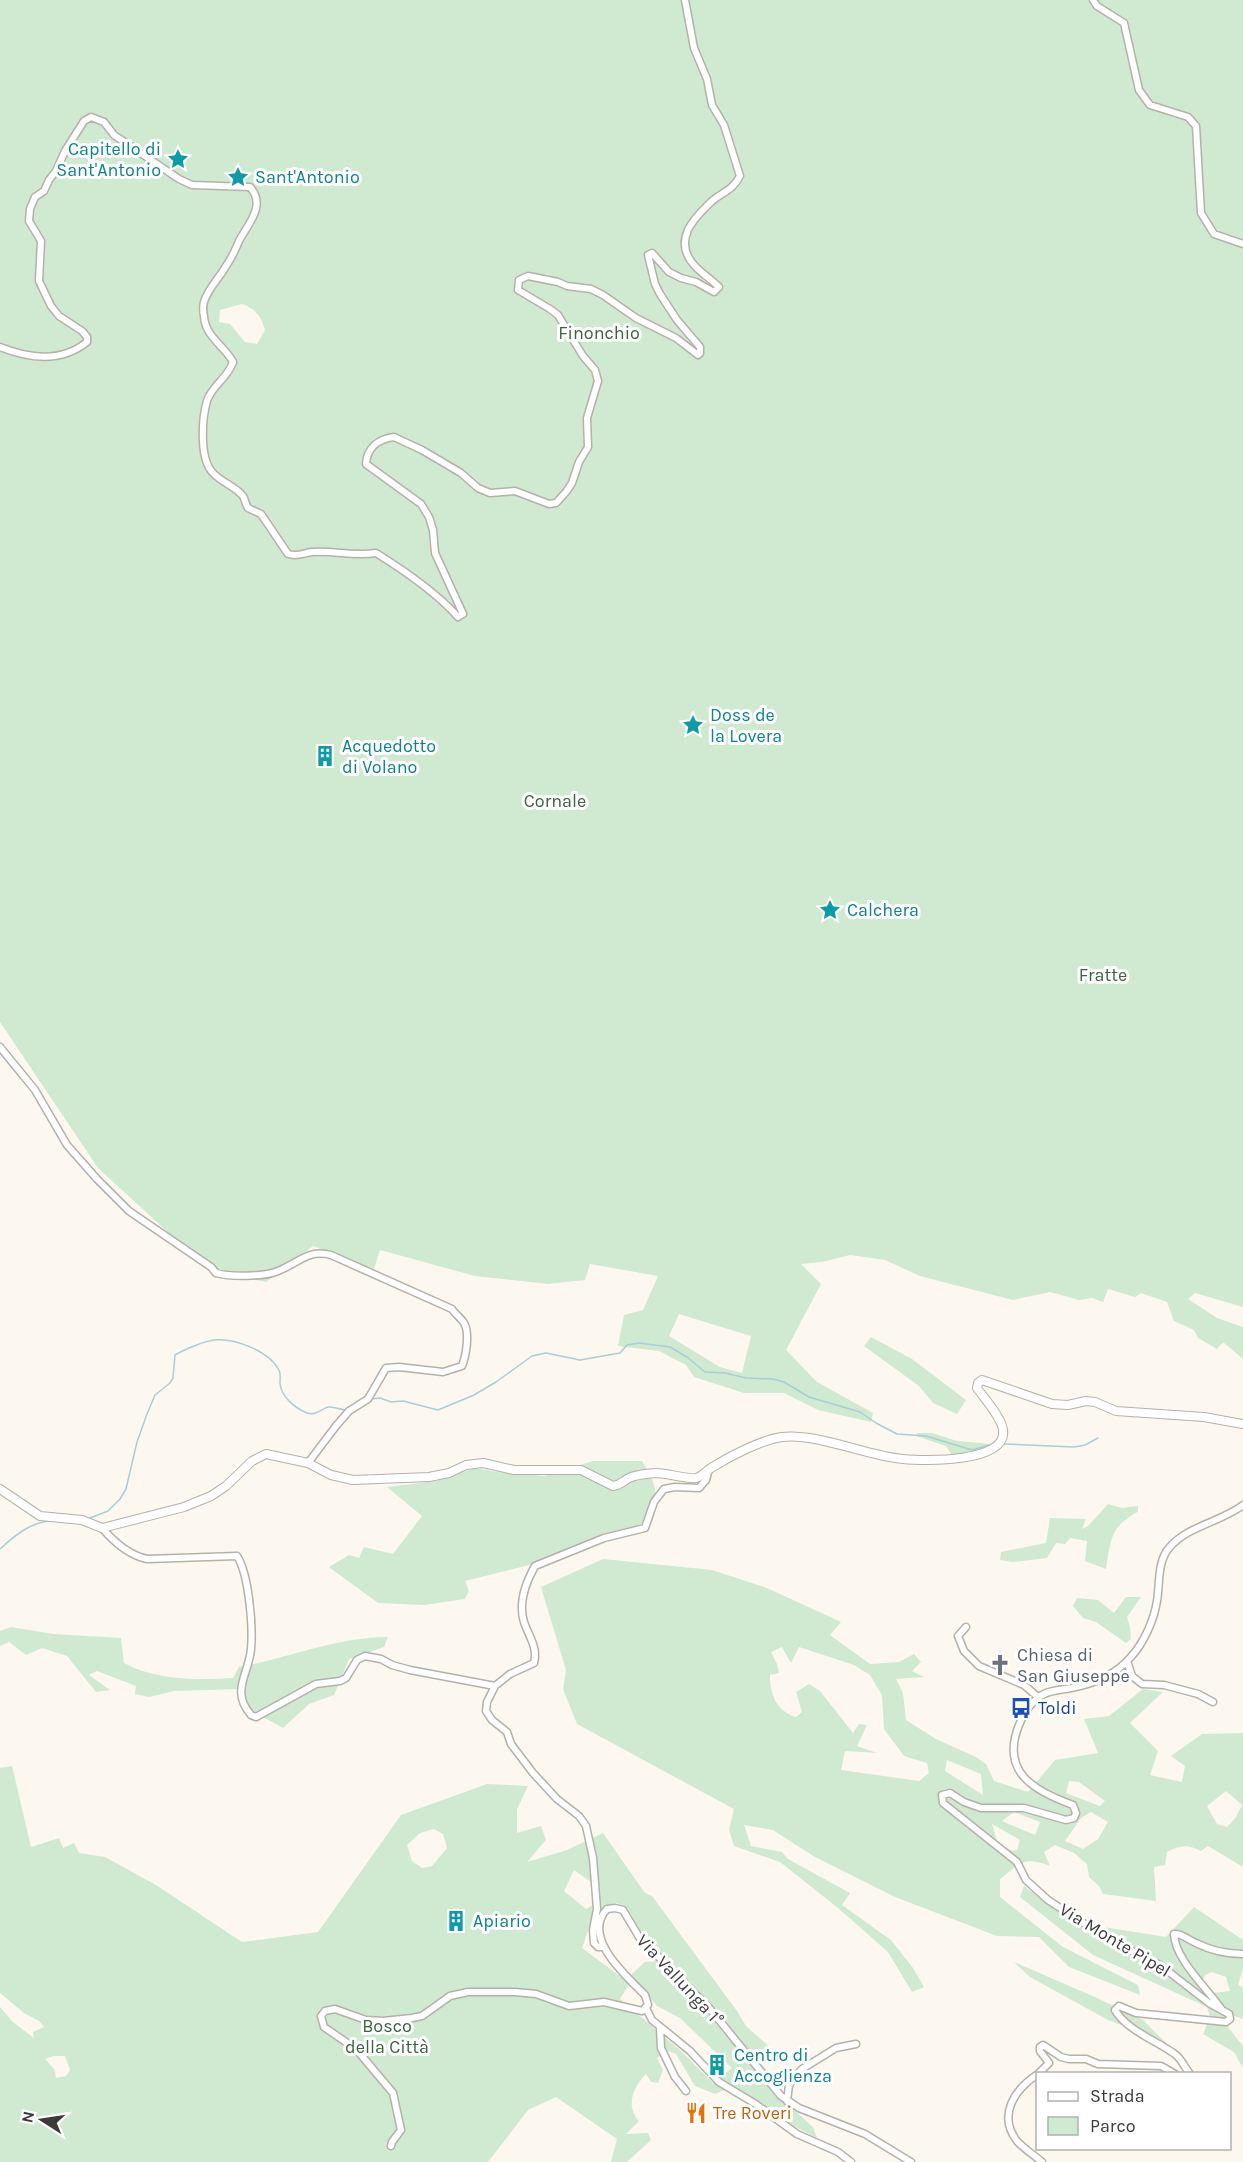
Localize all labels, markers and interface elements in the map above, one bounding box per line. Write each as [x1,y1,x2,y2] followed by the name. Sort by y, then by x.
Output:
[56,138,161,181] place label: Capitello di Sant'Antonio
[166,147,190,171] place icon: Capitello di Sant'Antonio
[226,165,250,189] place icon: Sant'Antonio
[255,166,360,188] place label: Sant'Antonio
[558,322,640,344] park label: Finonchio
[710,704,782,747] place label: Doss de la Lovera
[681,713,705,737] place icon: Doss de la Lovera
[342,735,436,778] place label: Acquedotto di Volano
[313,744,337,768] building icon: Acquedotto di Volano
[524,790,586,812] park label: Cornale
[818,898,842,922] place icon: Calchera
[847,899,919,921] place label: Calchera
[1079,964,1127,986] park label: Fratte
[1017,1644,1130,1687] place label: Chiesa di San Giuseppe
[988,1653,1012,1677] church icon: Chiesa di San Giuseppe
[1009,1696,1033,1720] bus stop icon: Toldi
[1038,1697,1077,1719] place label: Toldi
[1055,1898,1175,1982] street label: Via Monte Pipel
[444,1909,468,1933] building icon: Apiario
[473,1910,531,1932] place label: Apiario
[632,1930,728,2030] street label: Via Vallunga 1°
[345,2015,429,2058] park label: Bosco della Città
[734,2044,832,2087] place label: Centro di Accoglienza
[705,2053,729,2077] building icon: Centro di Accoglienza
[1036,2072,1231,2150] legend
[1090,2085,1145,2107] text: Strada
[12,2090,72,2150] north arrow
[684,2101,708,2125] restaurant icon: Tre Roveri
[713,2102,792,2124] place label: Tre Roveri
[17,2109,38,2125] text: N
[1090,2115,1136,2137] text: Parco

